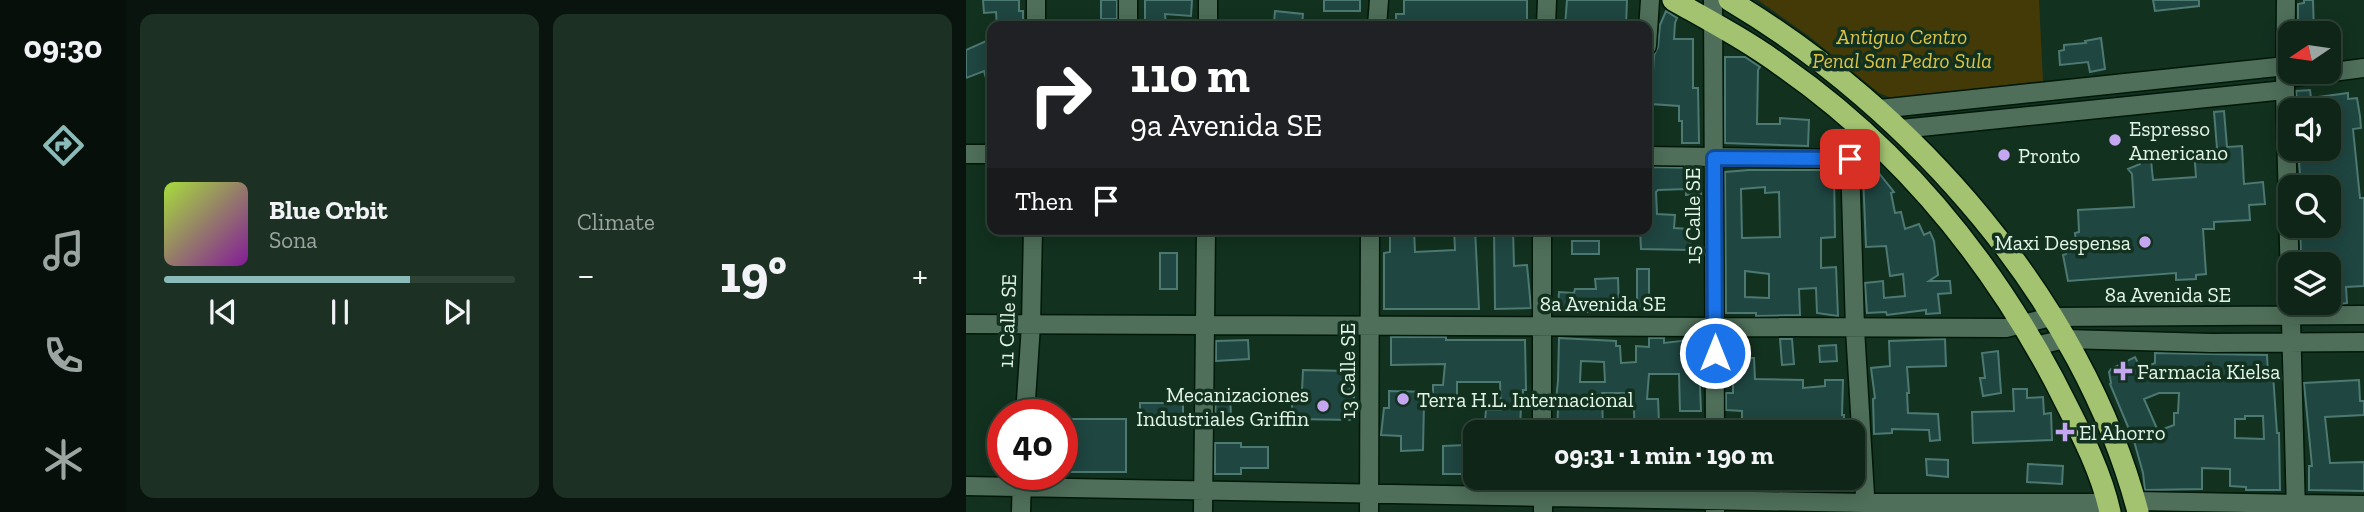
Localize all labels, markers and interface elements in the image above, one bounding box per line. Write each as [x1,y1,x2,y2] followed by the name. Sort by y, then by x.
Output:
[2278,21,2342,84] north arrow
[2278,21,2341,315] map controls
[1812,24,1992,73] park label: Antiguo Centro Penal San Pedro Sula
[24,28,102,66] text: 09:30
[1130,46,1250,105] text: 110 m
[1015,49,1106,140] icon: right
[2278,98,2341,161] button: sound
[1130,106,1322,144] text: 9a Avenida SE
[2129,116,2228,165] place label: Espresso Americano
[39,121,88,170] icon: directions
[1820,129,1880,189] pin
[2107,132,2123,148] marker: Espresso Americano
[1831,140,1869,178] icon: arrive
[2018,143,2080,168] place label: Pronto
[1996,147,2012,163] marker: Pronto
[1680,168,1705,264] street label: 15 Calle SE
[2278,175,2341,238] button: search
[1087,182,1125,220] icon: arrive
[1015,185,1073,217] text: Then
[269,194,388,226] text: Blue Orbit
[577,208,655,236] text: Climate
[39,226,88,275] icon: music
[269,226,317,254] text: Sona
[1994,230,2131,255] place label: Maxi Despensa
[2137,234,2153,250] marker: Maxi Despensa
[720,243,787,305] text: 19°
[577,252,595,298] text: −
[912,252,928,298] text: +
[2278,252,2341,315] button: layers
[993,274,1021,368] street label: 11 Calle SE
[2105,282,2231,307] street label: 8a Avenida SE
[1540,291,1666,316] street label: 8a Avenida SE
[204,293,242,331] icon: previous
[321,293,359,331] icon: pause
[438,293,476,331] icon: next
[1678,316,1752,390] position arrow
[1335,323,1360,419] street label: 13 Calle SE
[39,331,88,380] icon: phone
[2137,359,2280,384] place label: Farmacia Kielsa
[2115,363,2131,379] marker: Farmacia Kielsa
[1136,382,1309,431] place label: Mecanizaciones Industriales Griffin
[1417,387,1634,412] place label: Terra H.L. Internacional
[1395,391,1411,407] marker: Terra H.L. Internacional
[1315,398,1331,414] marker: Mecanizaciones Industriales Griffin
[987,399,1078,490] speed limit sign: 40
[2079,420,2166,445] place label: El Ahorro
[2057,424,2073,440] marker: El Ahorro
[39,435,88,484] icon: climate
[1554,439,1774,471] text: 09:31 · 1 min · 190 m

